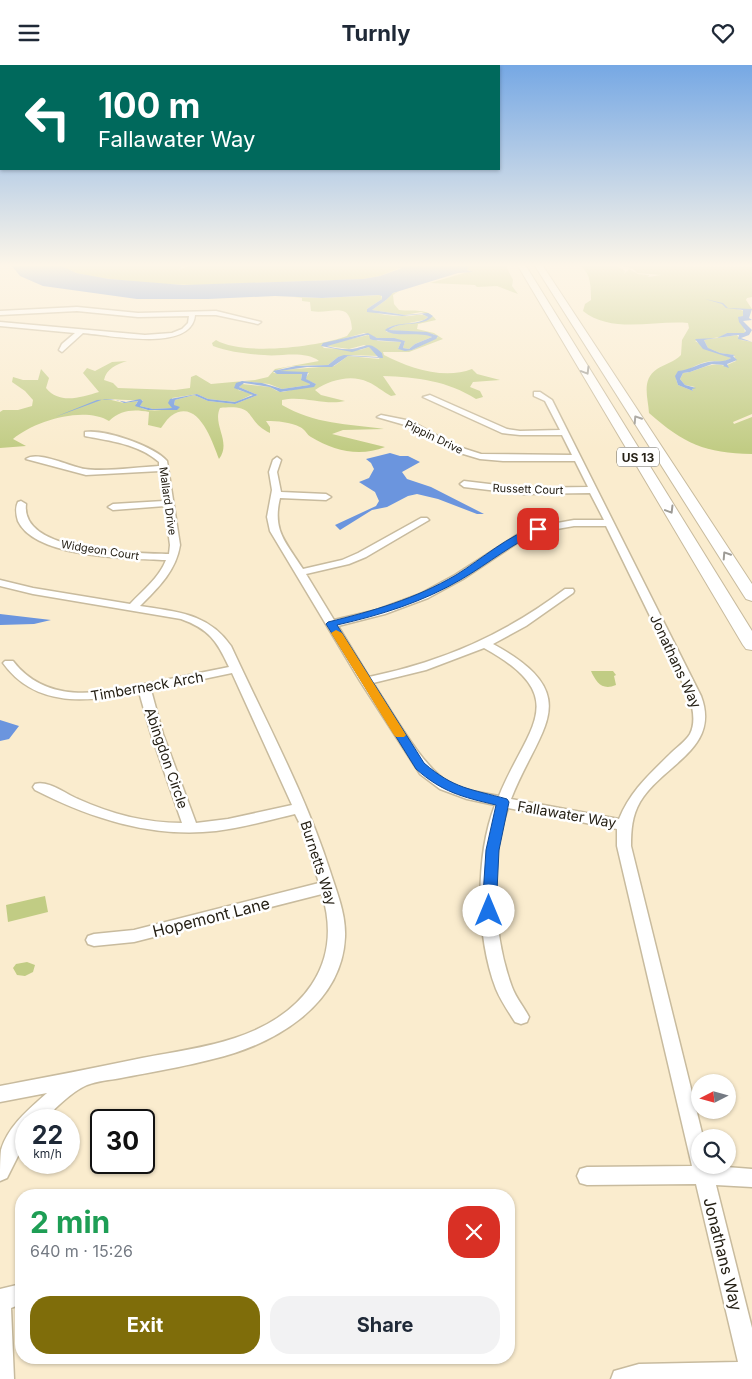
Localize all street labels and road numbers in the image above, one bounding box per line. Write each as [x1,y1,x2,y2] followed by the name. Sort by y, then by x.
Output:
[403,417,465,457] street label: Pippin Drive
[617,447,659,467] road number: US 13
[156,466,180,536] street label: Mallard Drive
[492,481,564,497] street label: Russett Court
[60,537,140,563] street label: Widgeon Court
[647,611,705,711] street label: Jonathans Way
[89,668,205,704] street label: Timberneck Arch
[142,705,192,811] street label: Abingdon Circle
[516,797,618,831] street label: Fallawater Way
[297,819,341,908] street label: Burnetts Way
[150,893,272,941] street label: Hopemont Lane
[699,1195,747,1313] street label: Jonathans Way

